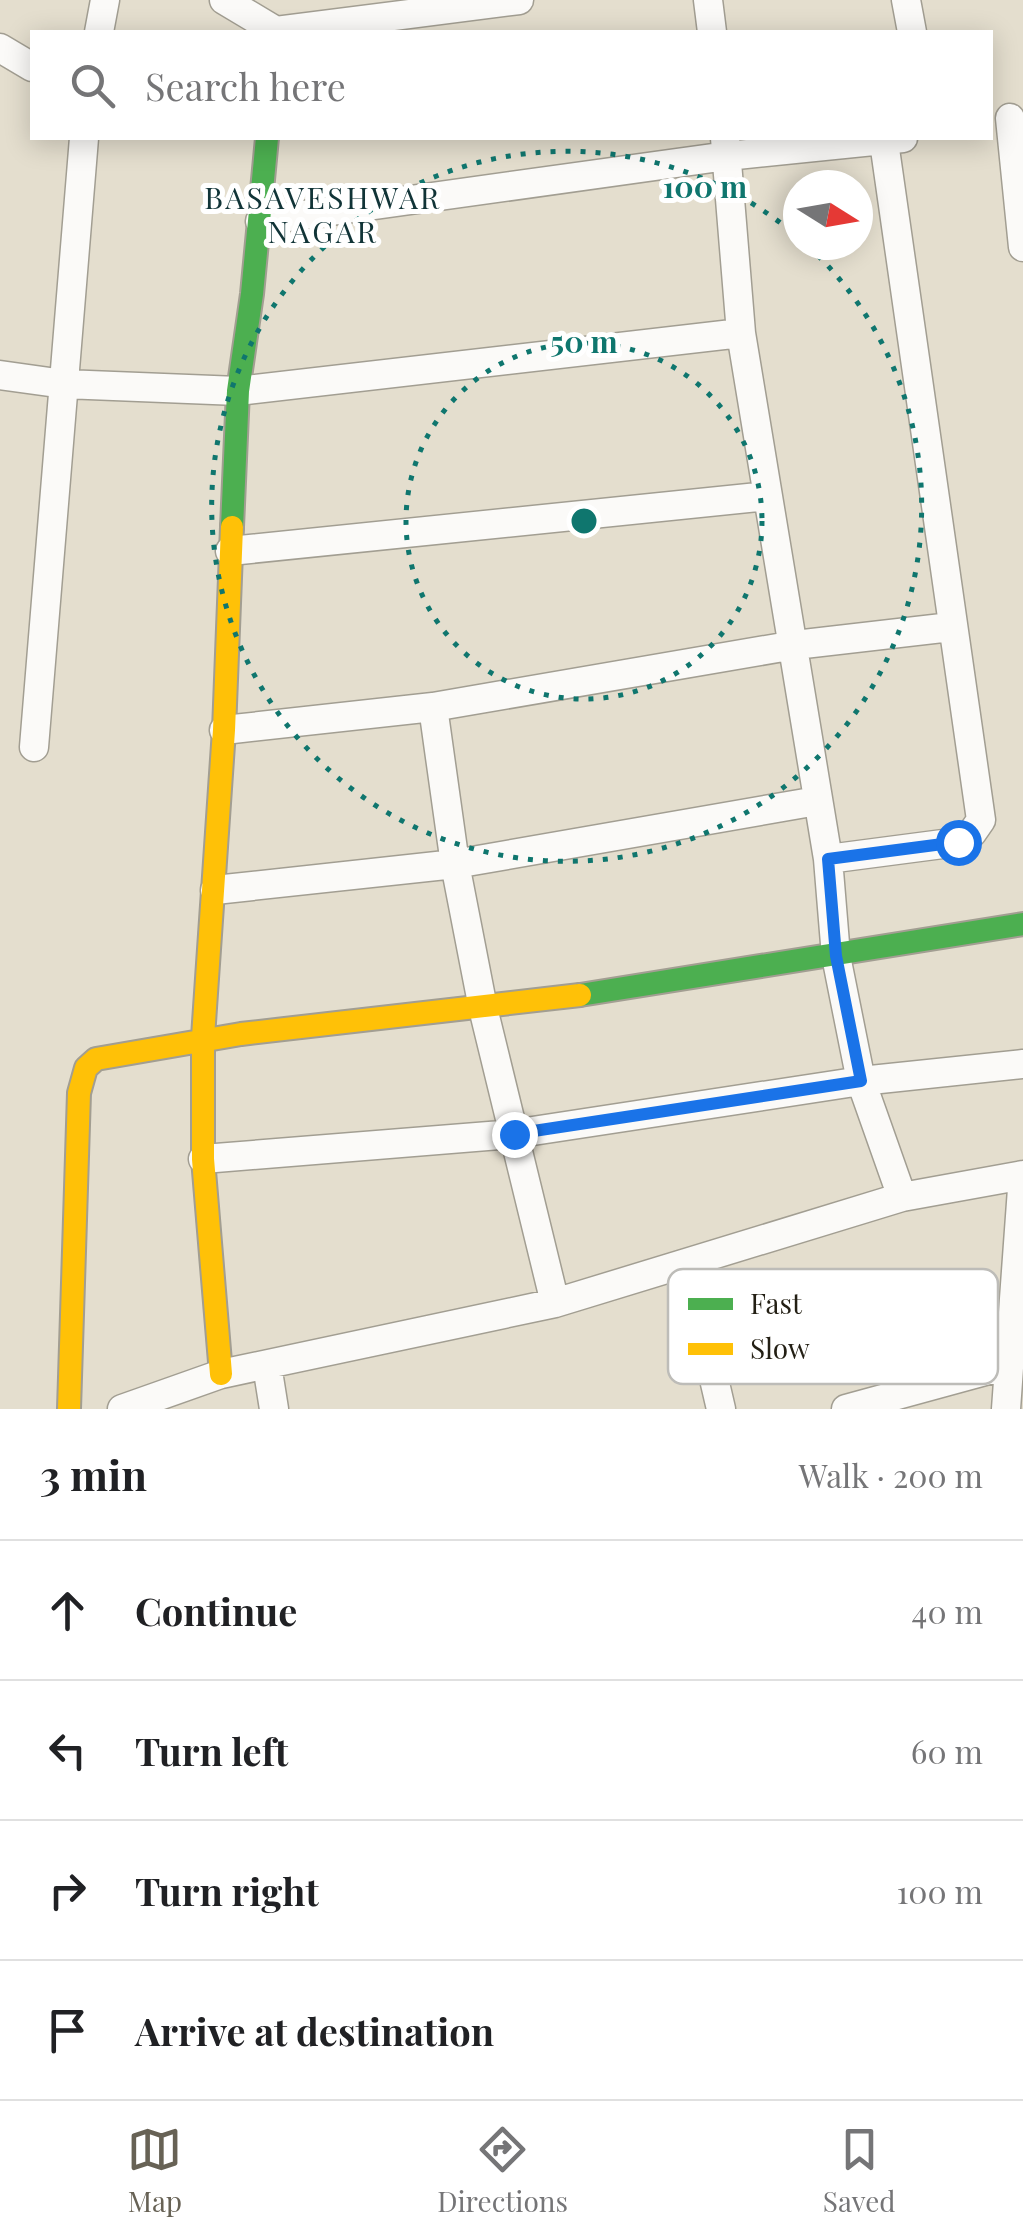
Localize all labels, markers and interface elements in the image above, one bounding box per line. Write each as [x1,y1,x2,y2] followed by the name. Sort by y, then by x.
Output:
[30,30,993,140] search box
[65,58,120,113] icon: search
[145,60,346,111] text: Search here
[663,166,747,206] text: 100 m
[783,170,873,260] north arrow
[204,177,442,251] district label: BASAVESHWAR NAGAR
[550,321,618,361] text: 50 m
[566,503,602,539] centre of rings
[936,820,982,866] route start
[492,1112,538,1158] route end
[668,1269,998,1384] legend
[750,1284,803,1321] text: Fast
[750,1329,810,1366] text: Slow
[40,1446,147,1502] text: 3 min
[799,1453,983,1496] text: Walk · 200 m
[40,1583,95,1638] icon: ahead
[135,1585,297,1636] text: Continue
[912,1589,983,1632] text: 40 m
[40,1723,95,1778] icon: left
[135,1725,288,1776] text: Turn left
[911,1729,983,1772] text: 60 m
[40,1863,95,1918] icon: right
[135,1865,319,1916] text: Turn right
[896,1869,983,1912] text: 100 m
[40,2003,95,2058] icon: arrive
[135,2005,494,2056] text: Arrive at destination
[127,2122,182,2219] tab: Map
[437,2122,568,2219] tab: Directions
[823,2122,896,2219] tab: Saved

